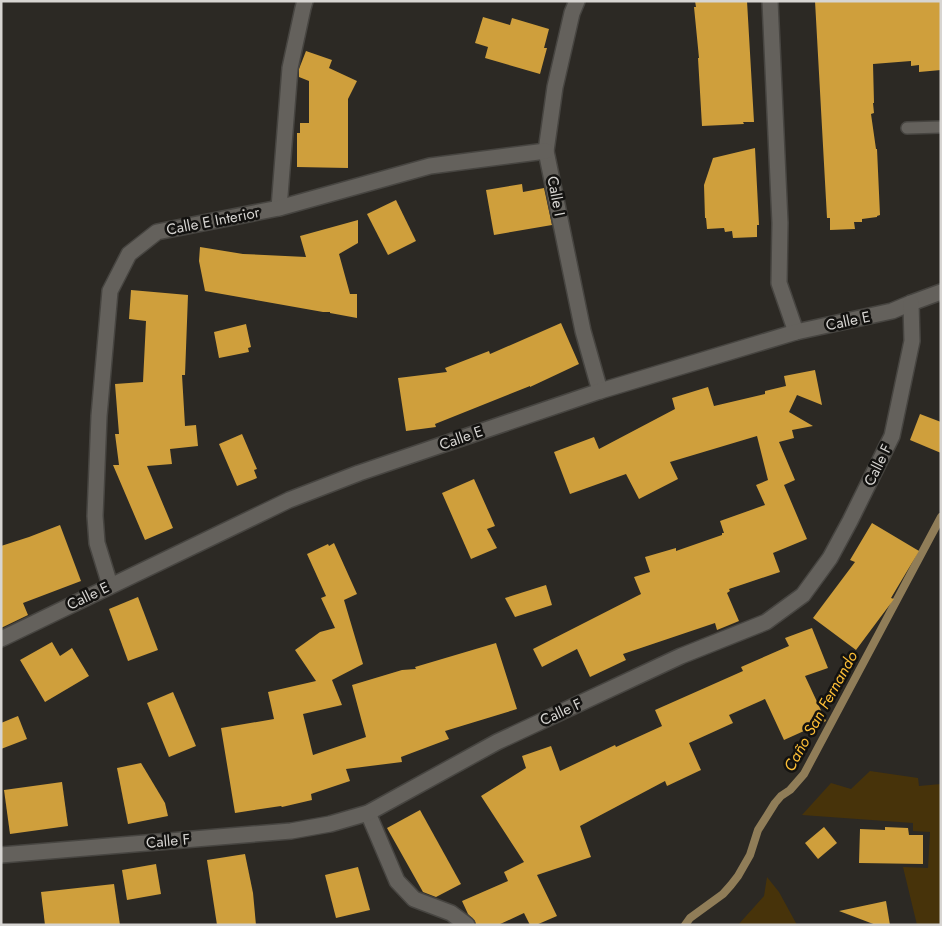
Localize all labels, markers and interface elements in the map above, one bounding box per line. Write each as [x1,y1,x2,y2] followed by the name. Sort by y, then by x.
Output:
[541,174,571,218] street label: Calle I
[164,201,262,241] street label: Calle E Interior
[824,306,872,336] street label: Calle E
[436,420,486,456] street label: Calle E
[858,440,898,490] street label: Calle F
[63,576,113,616] street label: Calle E
[778,646,863,776] water label: Caño San Fernando
[536,693,586,731] street label: Calle F
[145,828,191,854] street label: Calle F

